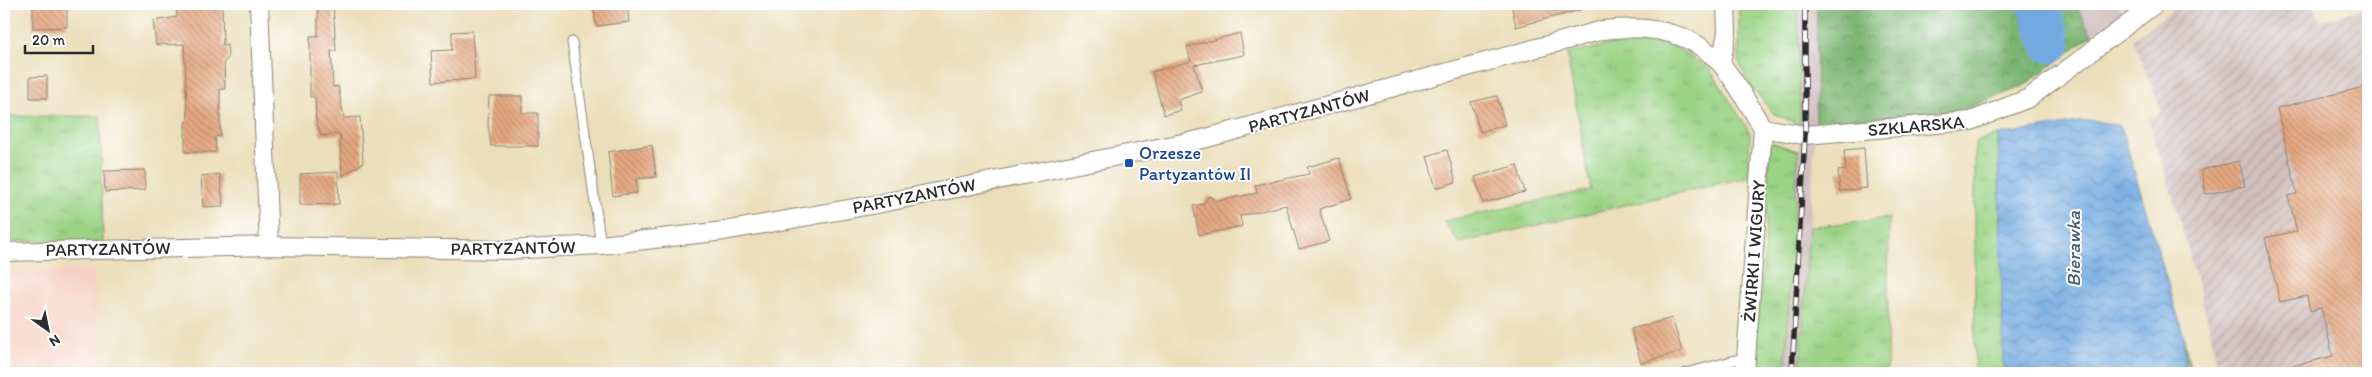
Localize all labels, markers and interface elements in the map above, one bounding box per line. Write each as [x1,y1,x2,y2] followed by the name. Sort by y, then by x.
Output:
[25,22,92,54] scale bar
[32,31,66,49] text: 20 m
[1246,84,1372,138] street label: PARTYZANTÓW
[1867,111,1966,141] street label: SZKLARSKA
[1139,142,1251,185] place label: Orzesze Partyzantów II
[1123,157,1135,169] marker: Orzesze Partyzantów II
[851,173,977,219] street label: PARTYZANTÓW
[1738,179,1770,323] street label: ŻWIRKI I WIGURY
[2062,211,2085,287] water label: Bierawka
[450,236,576,260] street label: PARTYZANTÓW
[45,237,171,261] street label: PARTYZANTÓW
[22,304,72,354] north arrow
[46,331,63,350] text: N

